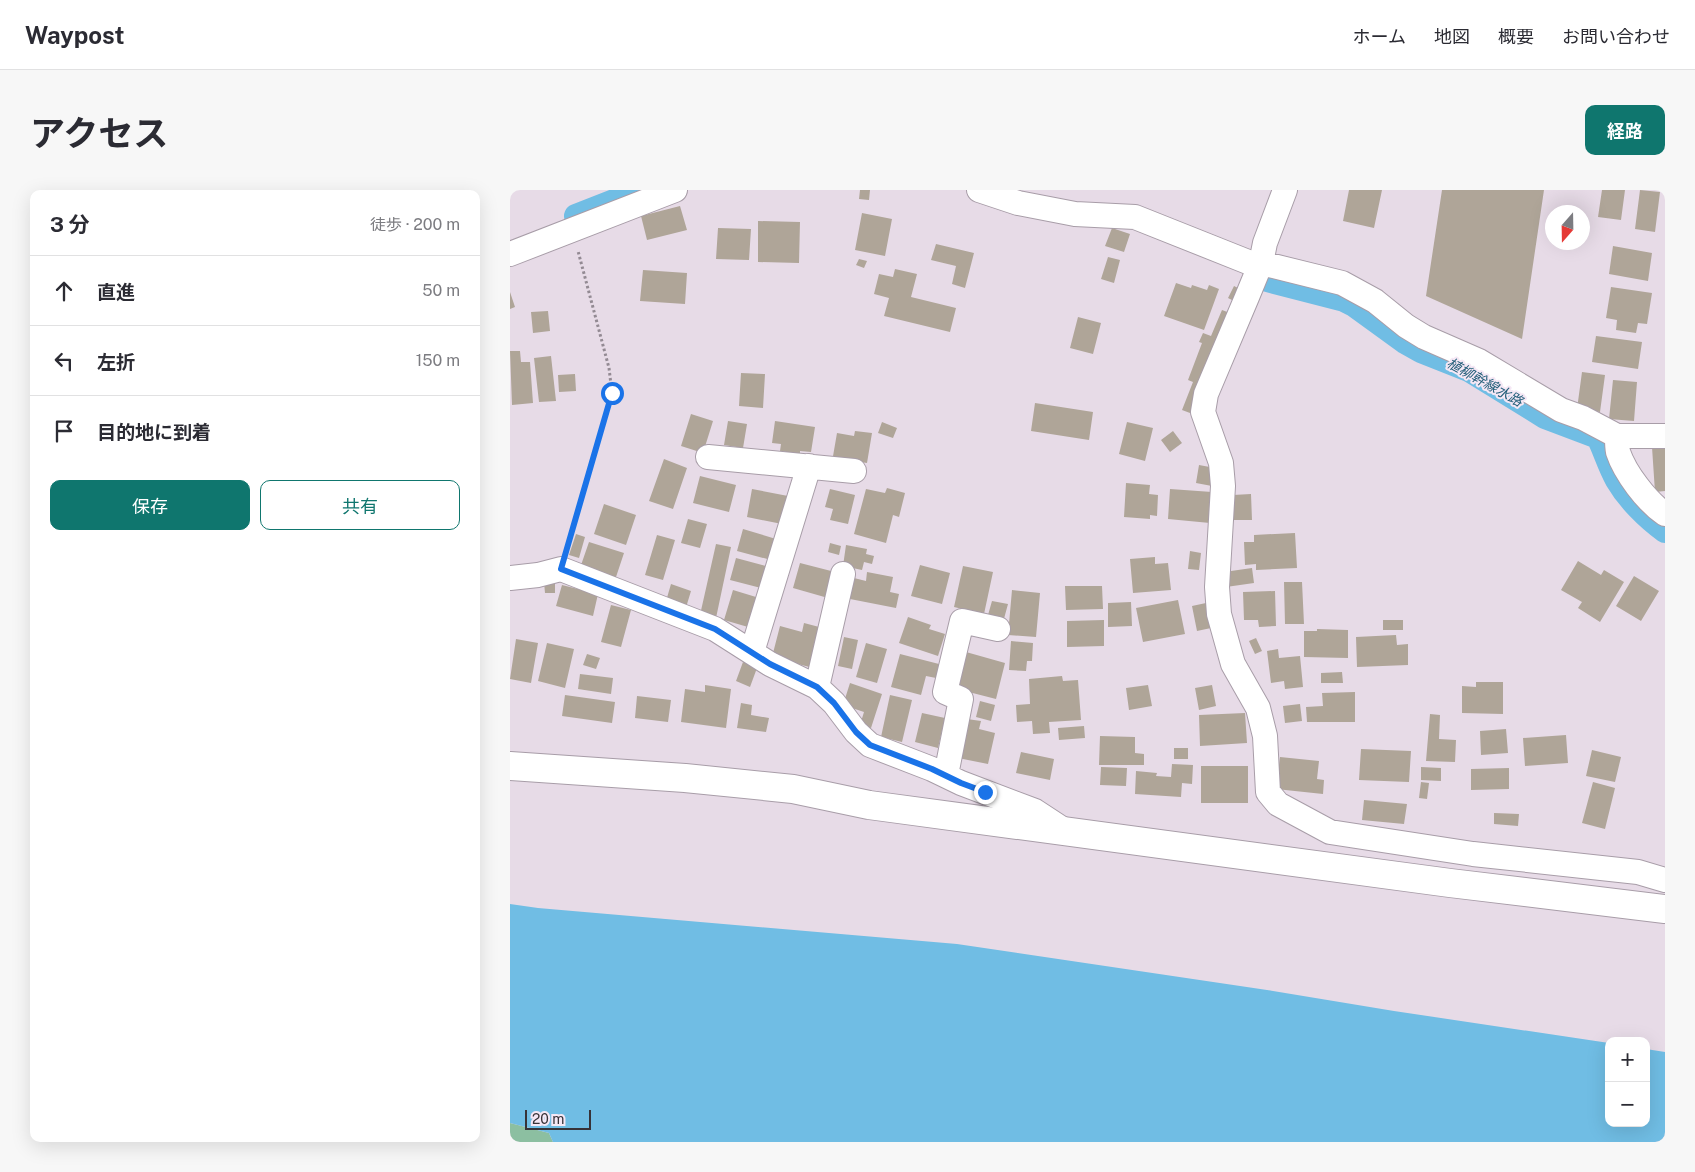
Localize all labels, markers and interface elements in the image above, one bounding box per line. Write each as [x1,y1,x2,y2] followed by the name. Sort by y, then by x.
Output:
[25,21,125,49] text: Waypost
[1353,26,1406,47] text: ホーム
[1434,26,1470,47] text: 地図
[1498,26,1534,47] text: 概要
[1562,26,1670,47] text: お問い合わせ
[1585,105,1665,155] button: 経路
[30,113,168,154] text: アクセス
[1545,205,1590,250] north arrow
[50,212,90,237] text: 3 分
[370,215,460,234] text: 徒歩 · 200 m
[50,277,78,305] icon: ahead
[97,281,135,303] text: 直進
[422,281,460,300] text: 50 m
[50,347,78,375] icon: left
[97,351,135,373] text: 左折
[416,351,460,370] text: 150 m
[1444,355,1526,410] water label: 植柳幹線水路
[601,382,624,405] route start
[50,417,78,445] icon: arrive
[97,421,211,443] text: 目的地に到着
[50,480,250,530] button: 保存
[260,480,460,530] button: 共有
[974,781,997,804] route end
[1605,1037,1650,1127] map controls
[1605,1037,1650,1082] button: +
[1605,1082,1650,1127] button: −
[525,1107,591,1130] scale bar
[532,1111,564,1127] text: 20 m

